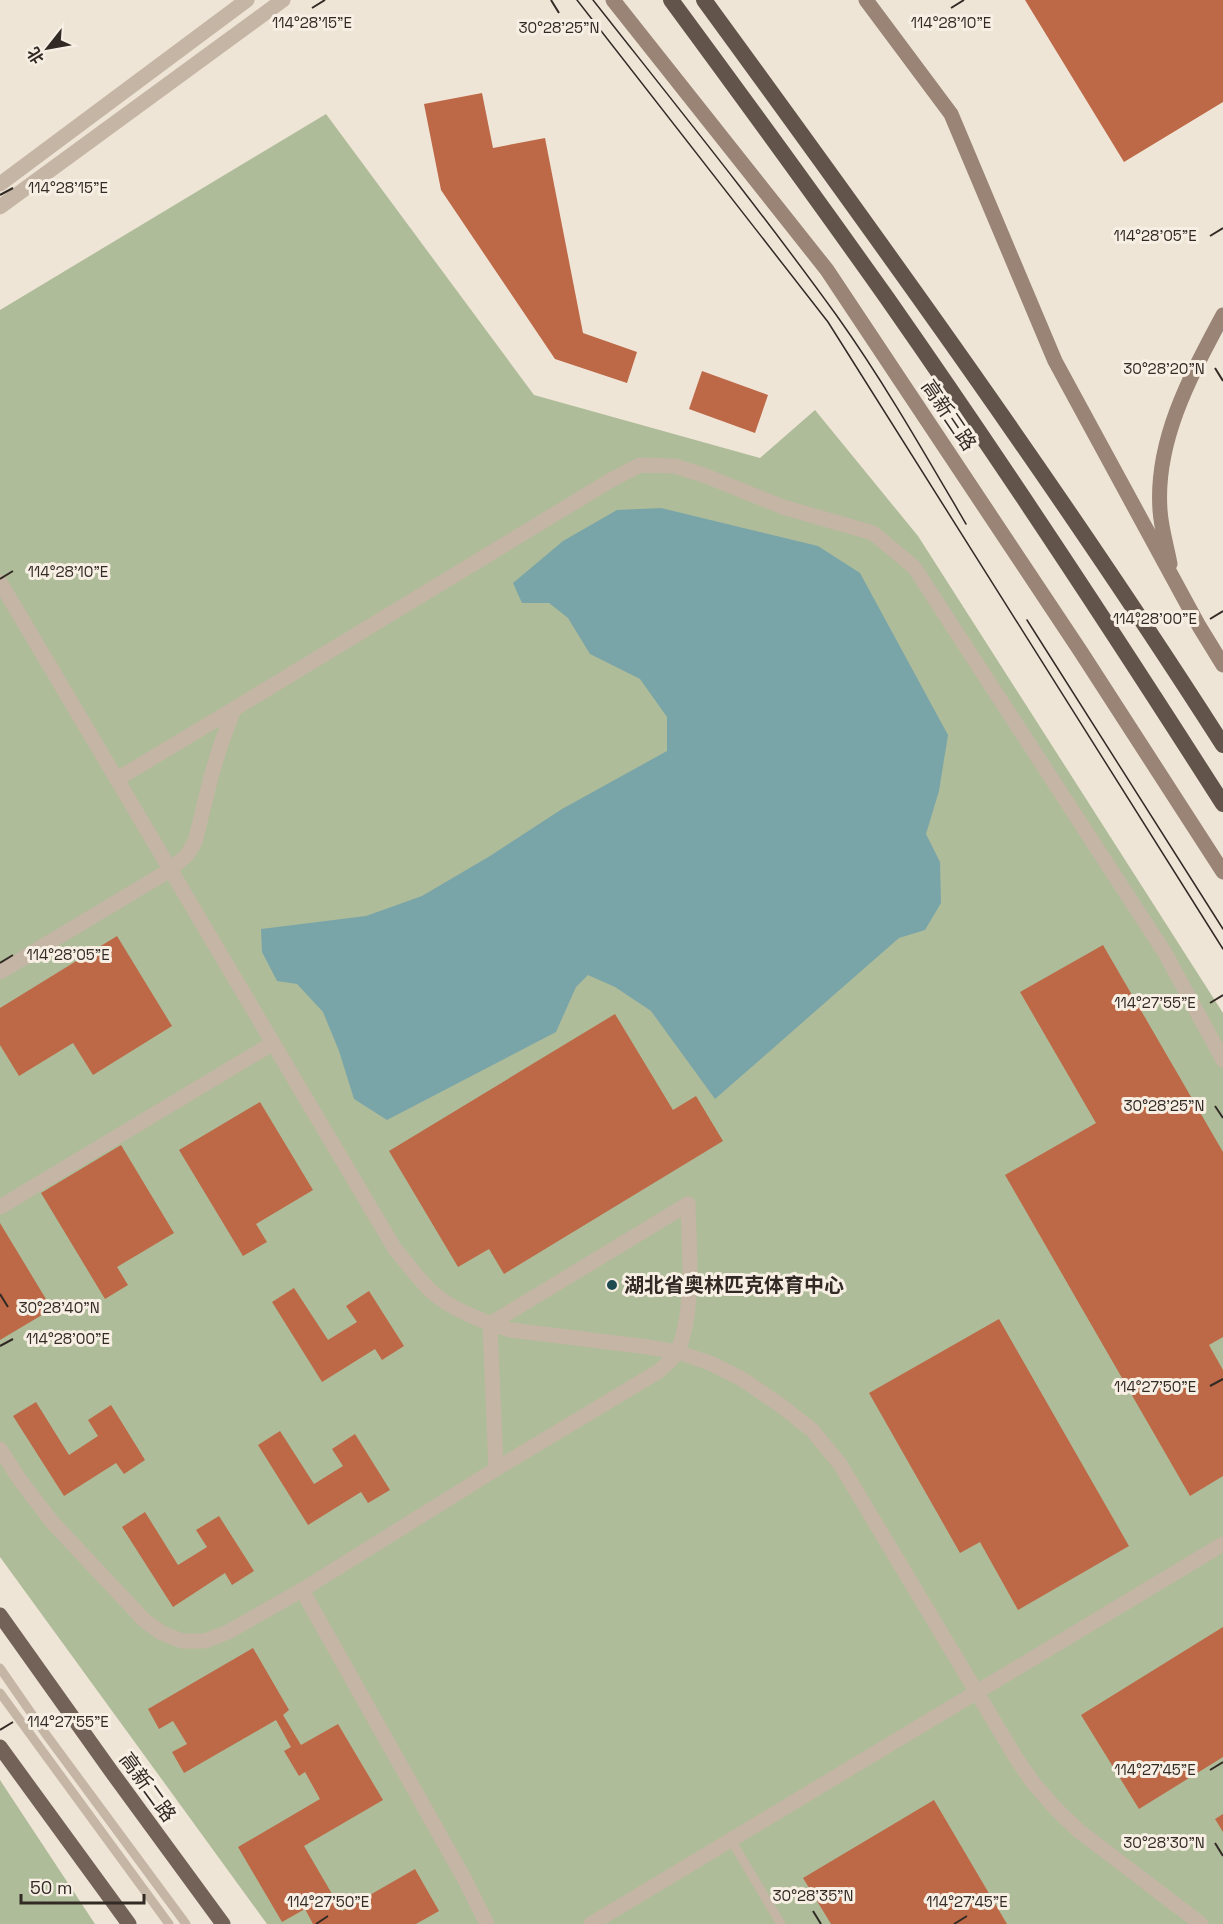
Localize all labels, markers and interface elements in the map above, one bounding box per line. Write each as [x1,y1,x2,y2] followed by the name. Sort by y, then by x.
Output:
[272,13,352,32] text: 114°28'15"E
[911,13,991,32] text: 114°28'10"E
[18,18,78,78] north arrow
[519,18,599,37] text: 30°28'25"N
[22,43,49,68] text: 北
[28,178,108,197] text: 114°28'15"E
[1113,226,1197,245] text: 114°28'05"E
[1123,359,1205,378] text: 30°28'20"N
[916,375,982,455] street label: 高新三路
[28,562,108,581] text: 114°28'10"E
[1113,609,1197,628] text: 114°28'00"E
[26,945,110,964] text: 114°28'05"E
[1114,993,1196,1012] text: 114°27'55"E
[1124,1096,1204,1115] text: 30°28'25"N
[624,1272,844,1298] place label: 湖北省奥林匹克体育中心
[605,1278,619,1292] marker: 湖北省奥林匹克体育中心
[18,1298,100,1317] text: 30°28'40"N
[26,1329,110,1348] text: 114°28'00"E
[1114,1377,1196,1396] text: 114°27'50"E
[27,1712,109,1731] text: 114°27'55"E
[114,1747,182,1827] street label: 高新二路
[1114,1760,1196,1779] text: 114°27'45"E
[1123,1833,1205,1852] text: 30°28'30"N
[21,1867,144,1905] scale bar
[30,1876,72,1899] text: 50 m
[773,1886,853,1905] text: 30°28'35"N
[287,1892,369,1911] text: 114°27'50"E
[926,1892,1008,1911] text: 114°27'45"E

